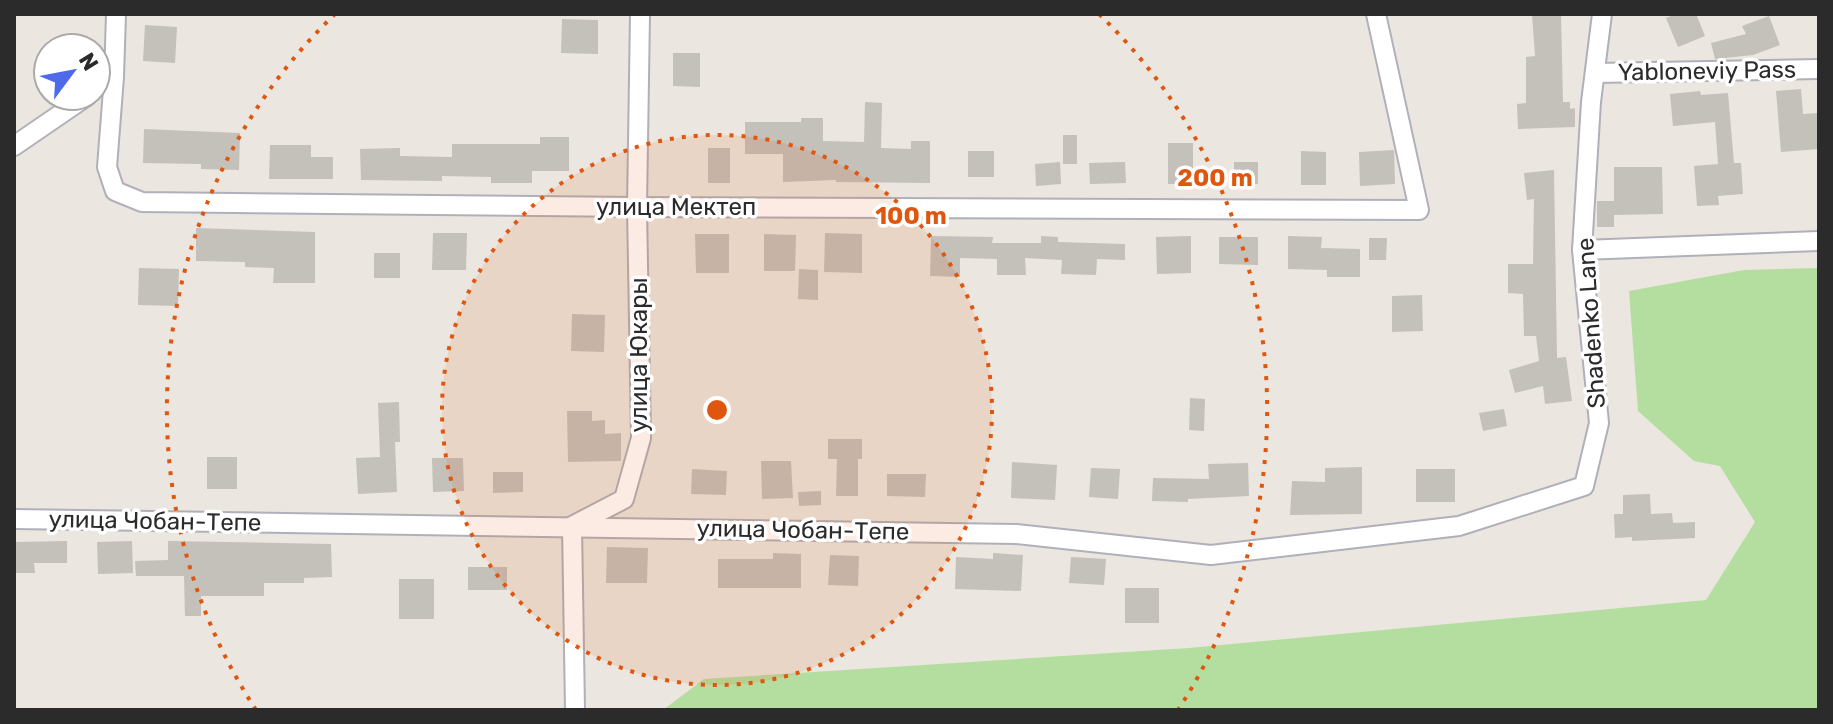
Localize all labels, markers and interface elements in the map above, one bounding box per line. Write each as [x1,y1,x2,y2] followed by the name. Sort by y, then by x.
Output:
[32,32,112,112] north arrow
[73,48,104,76] text: N
[1618,55,1796,87] street label: Yabloneviy Pass
[1177,164,1253,192] text: 200 m
[596,193,756,221] street label: улица Мектеп
[875,202,947,230] text: 100 m
[1571,237,1611,409] street label: Shadenko Lane
[625,277,653,433] street label: улица Юкары
[703,396,731,424] centre of rings
[48,505,262,537] street label: улица Чобан-Тепе
[696,514,910,546] street label: улица Чобан-Тепе

